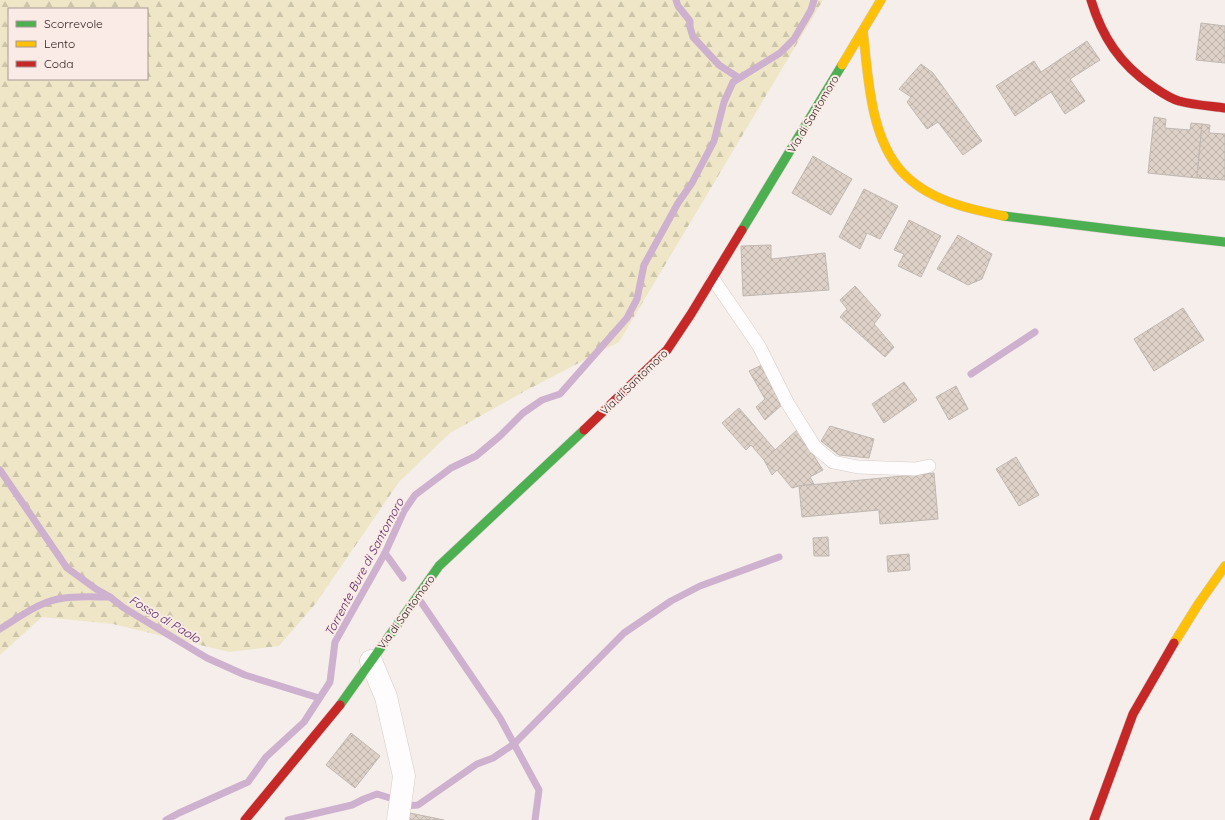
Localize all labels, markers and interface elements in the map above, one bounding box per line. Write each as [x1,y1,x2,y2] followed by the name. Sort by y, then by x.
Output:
[8,8,148,80] legend
[44,16,103,31] text: Scorrevole
[44,36,75,51] text: Lento
[44,56,74,71] text: Coda
[784,72,842,155] street label: Via di Santomoro
[597,346,671,418] street label: Via di Santomoro
[321,495,407,639] water label: Torrente Bure di Santomoro
[374,572,438,652] street label: Via di Santomoro
[127,592,204,646] water label: Fosso di Paolo

